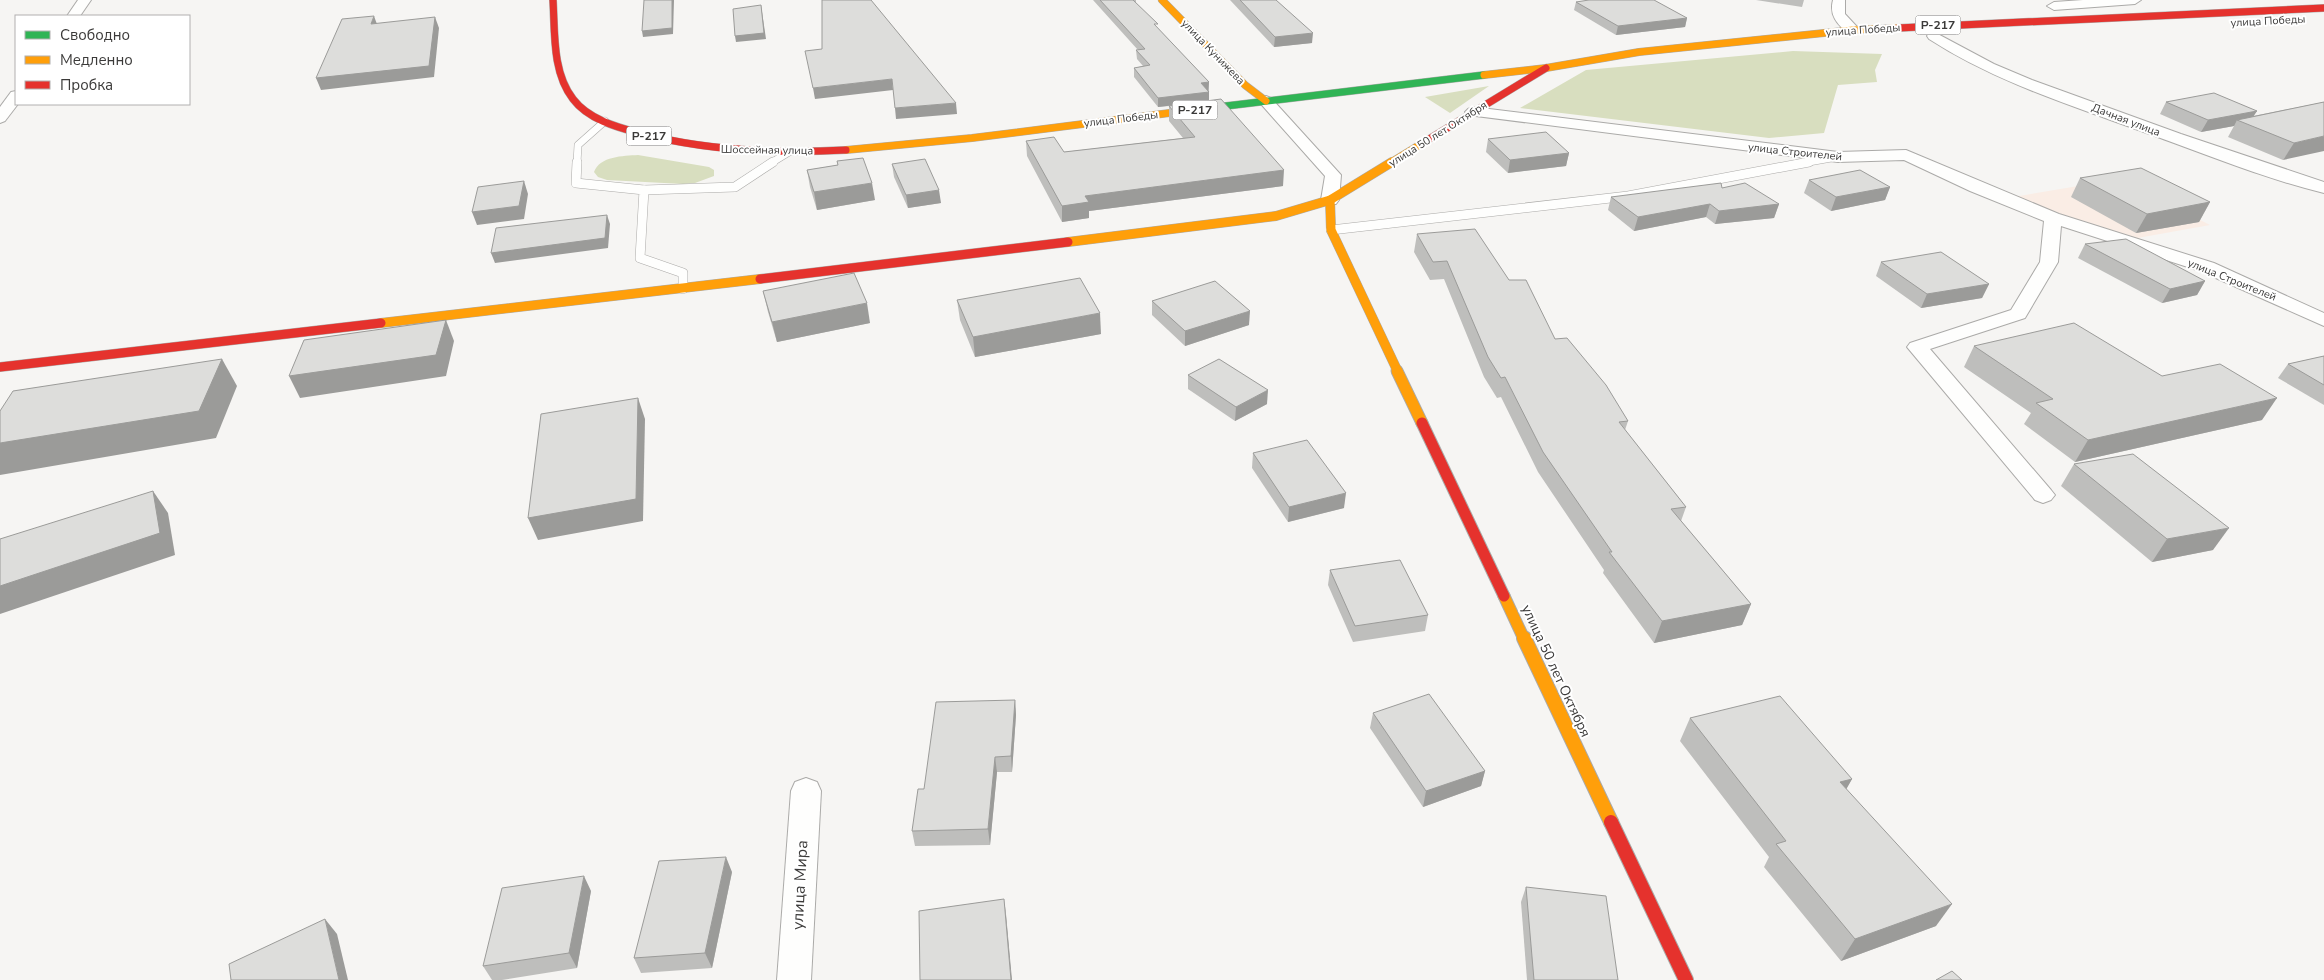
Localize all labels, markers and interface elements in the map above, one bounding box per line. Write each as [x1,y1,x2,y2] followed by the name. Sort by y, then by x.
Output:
[2230,12,2306,30] street label: улица Победы
[15,15,190,105] legend
[1178,16,1248,88] street label: улица Кунижева
[1916,16,1960,34] road number: Р-217
[1825,20,1901,40] street label: улица Победы
[60,25,130,45] text: Свободно
[60,50,133,70] text: Медленно
[60,75,113,95] text: Пробка
[1386,98,1490,170] street label: улица 50 лет Октября
[1172,100,1218,120] road number: Р-217
[2090,100,2163,140] street label: Дачная улица
[1083,107,1159,131] street label: улица Победы
[626,126,672,146] road number: Р-217
[1747,140,1843,164] street label: улица Строителей
[721,142,813,158] street label: Шоссейная улица
[2185,255,2279,305] street label: улица Строителей
[1517,602,1595,740] street label: улица 50 лет Октября
[787,840,813,930] street label: улица Мира

